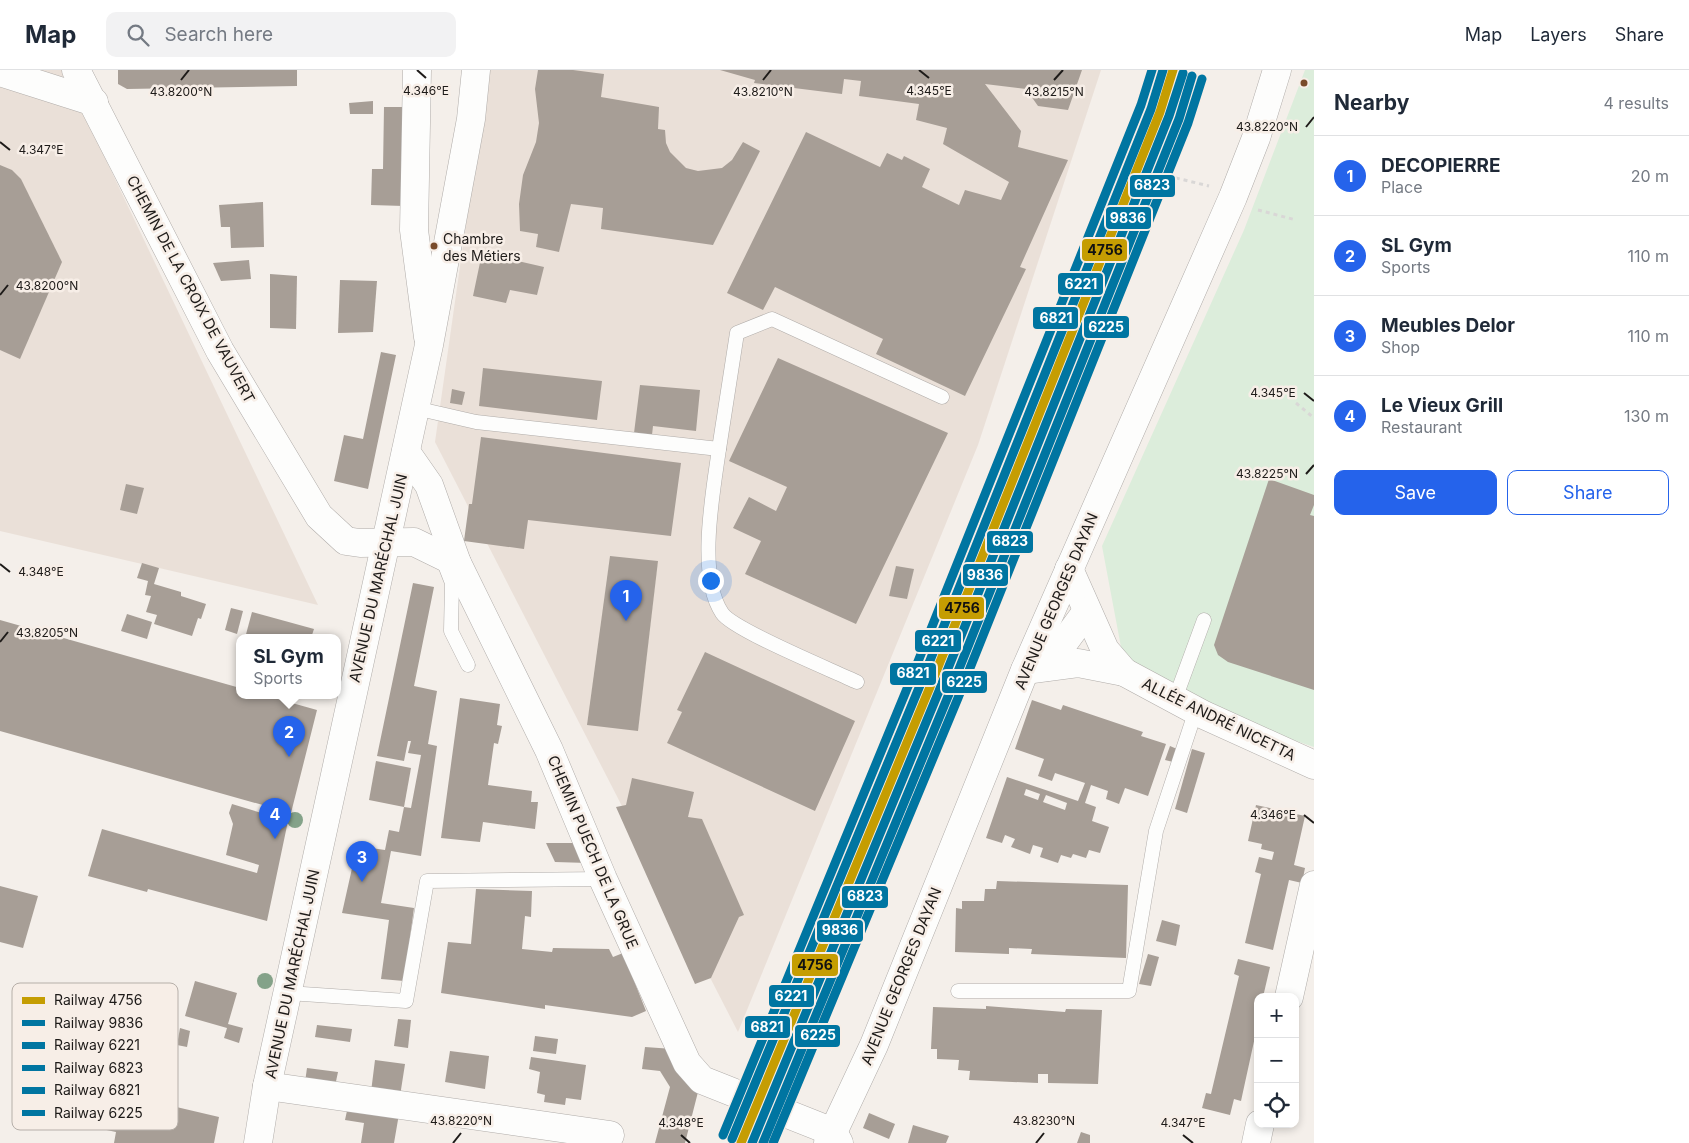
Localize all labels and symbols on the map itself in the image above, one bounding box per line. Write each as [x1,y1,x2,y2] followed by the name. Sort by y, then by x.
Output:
[1299,78,1309,88] unlabelled marker
[403,83,449,98] text: 4.346°E
[906,83,952,98] text: 4.345°E
[150,84,212,99] text: 43.8200°N
[733,84,793,99] text: 43.8210°N
[1024,84,1084,99] text: 43.8215°N
[1236,119,1298,134] text: 43.8220°N
[18,142,64,157] text: 4.347°E
[123,172,259,406] street label: CHEMIN DE LA CROIX DE VAUVERT
[1129,174,1176,198] line badge: 6823
[1134,176,1170,193] text: 6823
[1105,206,1152,230] line badge: 9836
[1110,209,1146,226] text: 9836
[443,230,521,264] place label: Chambre des Métiers
[1081,238,1128,262] line badge: 4756
[429,241,439,251] marker: Chambre des Métiers
[1087,241,1123,258] text: 4756
[1057,272,1104,296] line badge: 6221
[1065,275,1097,292] text: 6221
[16,278,78,293] text: 43.8200°N
[1032,306,1079,330] line badge: 6821
[1039,309,1073,326] text: 6821
[1083,315,1130,339] line badge: 6225
[1088,318,1124,335] text: 6225
[1250,385,1296,400] text: 4.345°E
[1236,466,1298,481] text: 43.8225°N
[345,472,411,684] street label: AVENUE DU MARÉCHAL JUIN
[1010,510,1102,692] street label: AVENUE GEORGES DAYAN
[986,530,1034,554] line badge: 6823
[992,532,1028,549] text: 6823
[962,563,1009,587] line badge: 9836
[18,564,64,579] text: 4.348°E
[967,566,1003,583] text: 9836
[698,568,724,594] your location
[610,580,642,621] pin: 1
[938,596,985,620] line badge: 4756
[944,599,980,616] text: 4756
[16,625,78,640] text: 43.8205°N
[914,629,962,653] line badge: 6221
[922,632,954,649] text: 6221
[889,662,937,686] line badge: 6821
[896,664,930,681] text: 6821
[941,670,988,694] line badge: 6225
[946,673,982,690] text: 6225
[1139,673,1299,765] street label: ALLÉE ANDRÉ NICETTA
[273,716,305,757] pin: 2
[544,752,642,952] street label: CHEMIN PUECH DE LA GRUE
[259,798,291,839] pin: 4
[1250,807,1296,822] text: 4.346°E
[346,841,378,882] pin: 3
[261,868,323,1080] street label: AVENUE DU MARÉCHAL JUIN
[857,884,945,1068] street label: AVENUE GEORGES DAYAN
[841,885,889,909] line badge: 6823
[847,887,883,904] text: 6823
[816,919,864,943] line badge: 9836
[822,921,858,938] text: 9836
[791,953,839,977] line badge: 4756
[797,956,833,973] text: 4756
[12,983,178,1130] legend
[768,984,815,1008] line badge: 6221
[775,987,807,1004] text: 6221
[54,991,143,1008] text: Railway 4756
[54,1014,143,1031] text: Railway 9836
[744,1015,791,1039] line badge: 6821
[750,1018,784,1035] text: 6821
[794,1024,841,1048] line badge: 6225
[800,1026,836,1043] text: 6225
[54,1036,140,1053] text: Railway 6221
[54,1059,143,1076] text: Railway 6823
[54,1081,140,1098] text: Railway 6821
[54,1104,143,1121] text: Railway 6225
[430,1113,492,1128] text: 43.8220°N
[1013,1113,1075,1128] text: 43.8230°N
[658,1115,704,1130] text: 4.348°E
[1160,1115,1206,1130] text: 4.347°E

